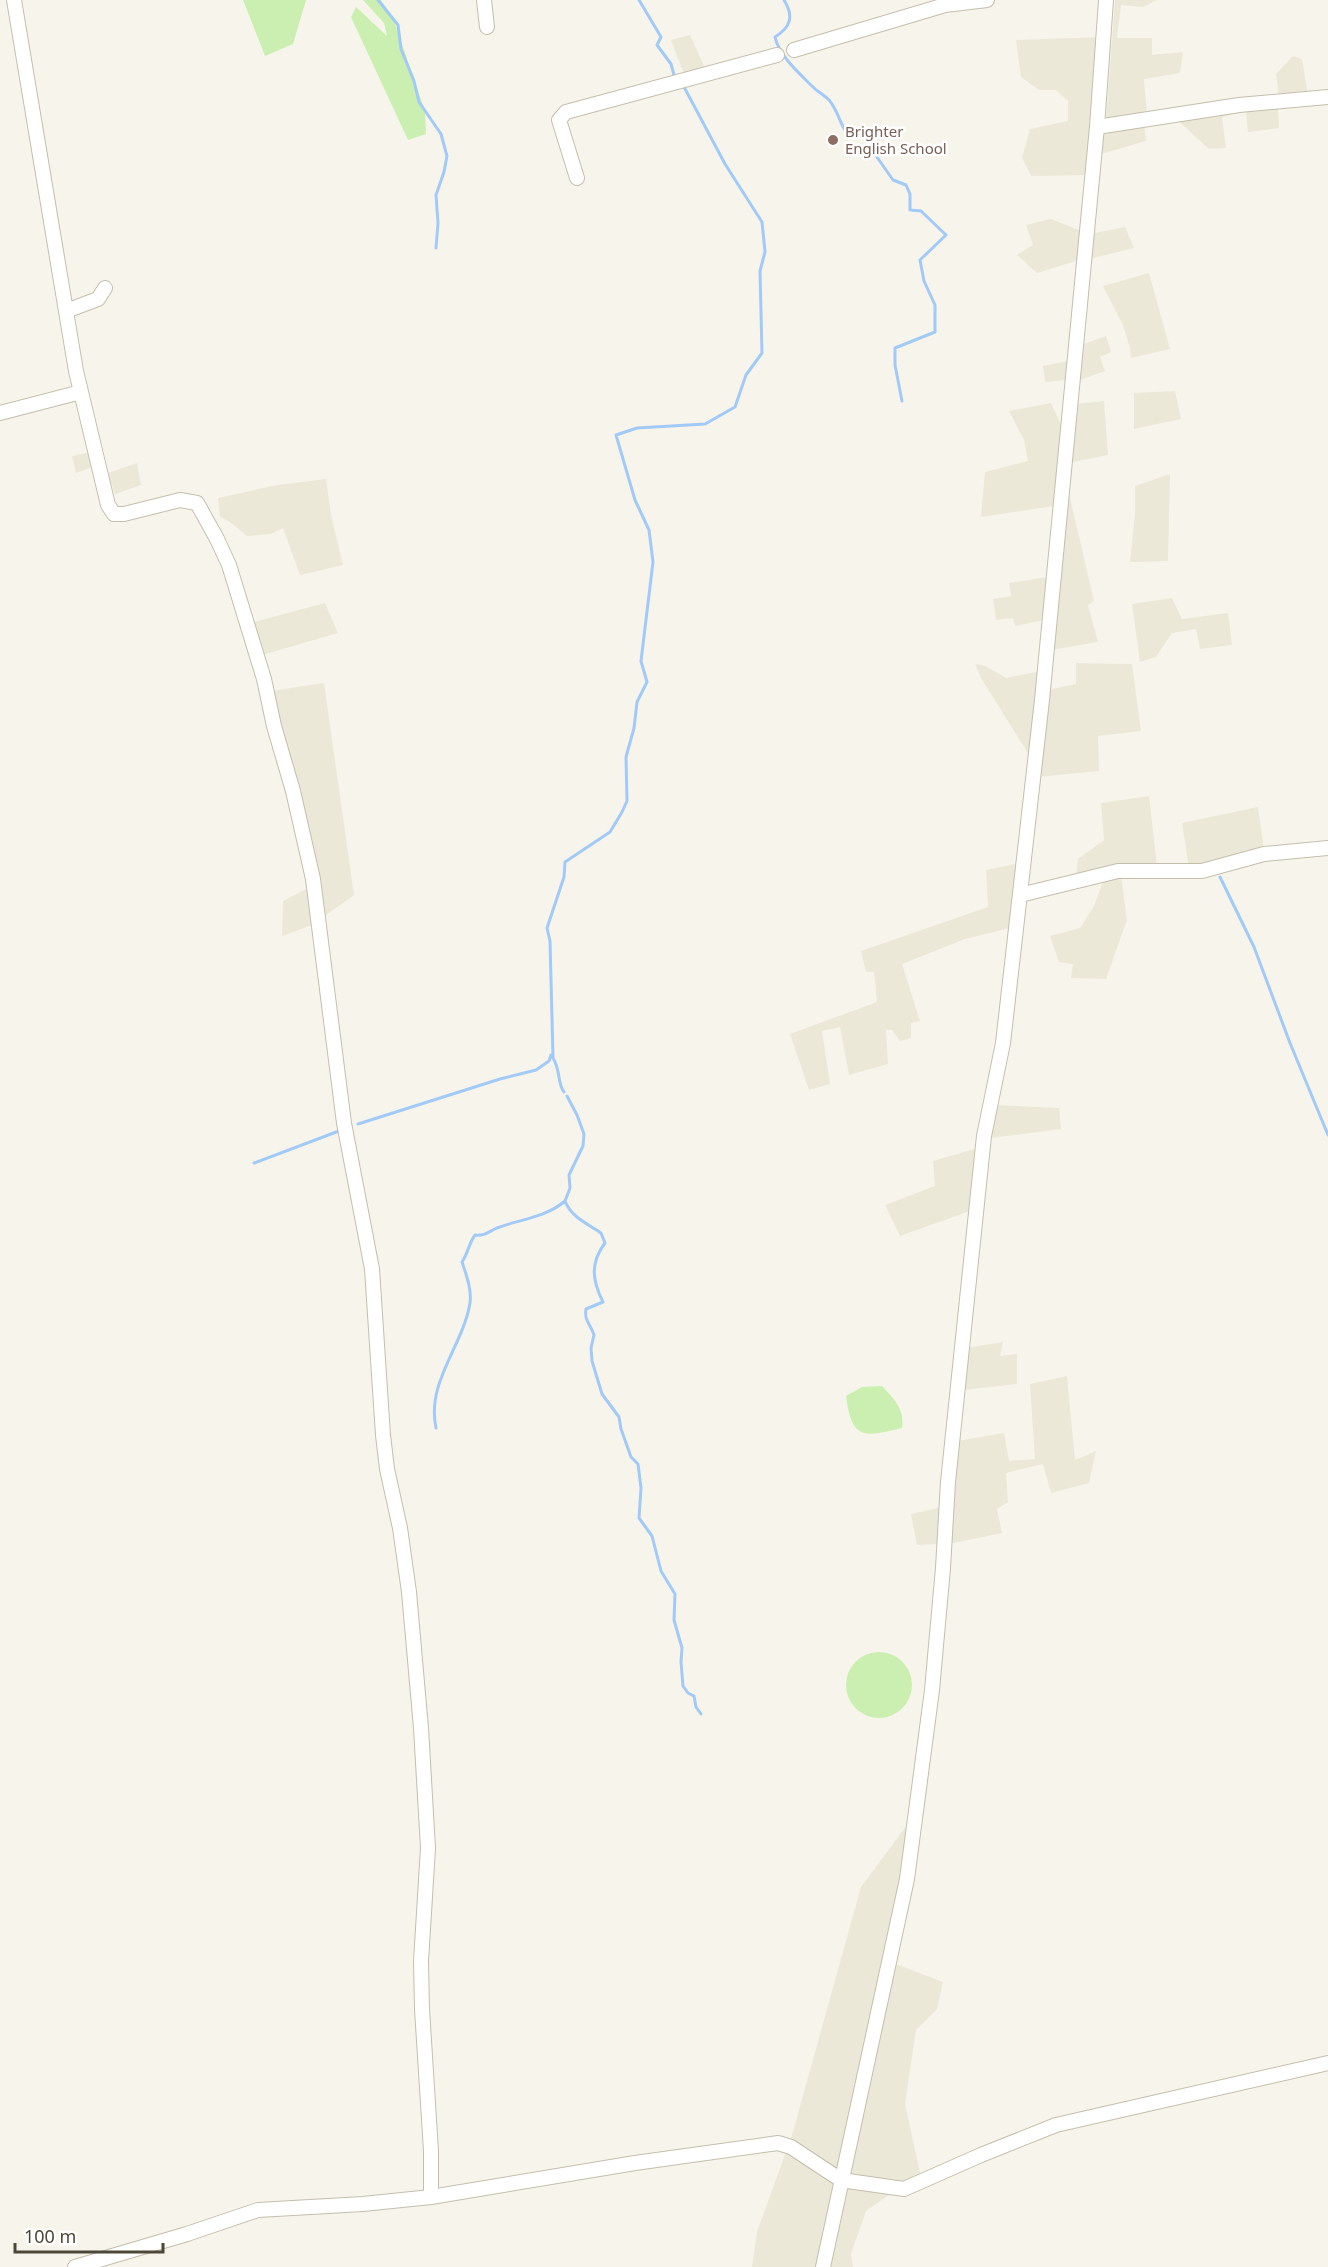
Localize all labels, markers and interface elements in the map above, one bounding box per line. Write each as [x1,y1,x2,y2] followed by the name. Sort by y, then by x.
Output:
[845,121,947,158] place label: Brighter English School
[826,133,840,147] marker: Brighter English School
[15,2216,164,2254] scale bar
[24,2224,76,2248] text: 100 m

